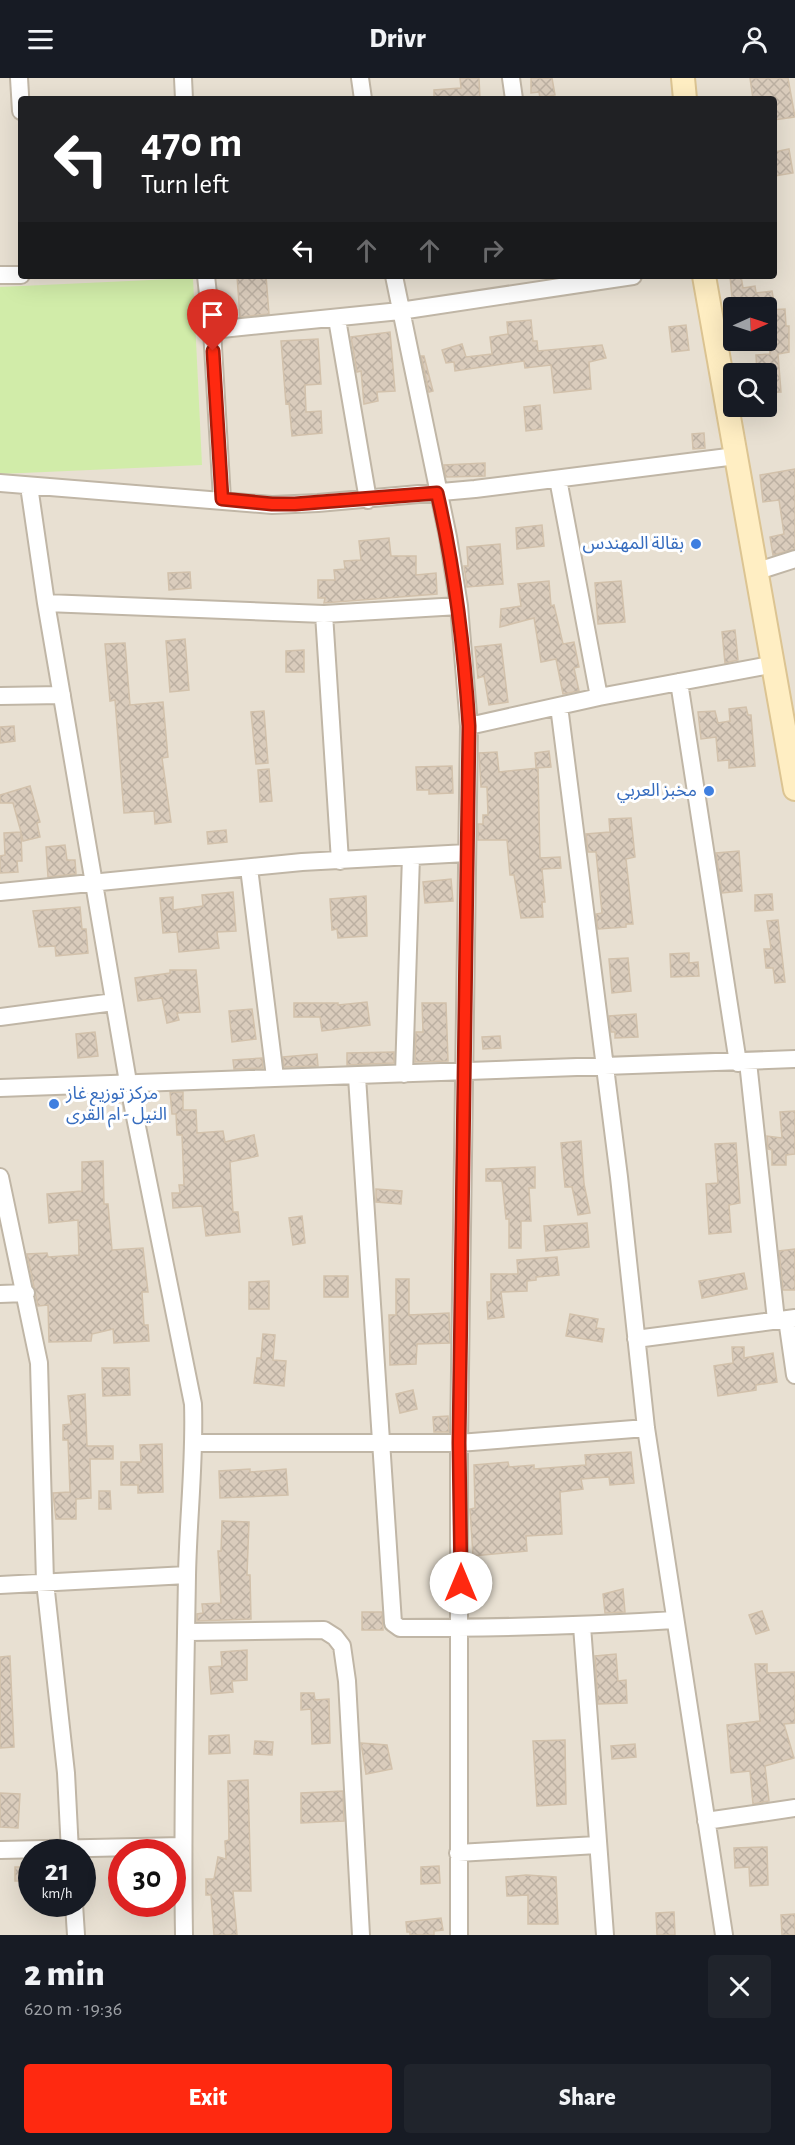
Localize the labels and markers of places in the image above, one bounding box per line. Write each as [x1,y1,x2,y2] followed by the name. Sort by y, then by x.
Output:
[187,289,238,351] pin
[583,535,684,554] place label: بقالة المهندس
[689,537,703,551] marker: بقالة المهندس
[617,782,697,803] place label: مخبز العربي
[702,784,716,798] marker: مخبز العربي
[65,1085,167,1128] place label: مركز توزيع غاز النيل - ام القرى
[47,1097,61,1111] marker: مركز توزيع غاز النيل - ام القرى

